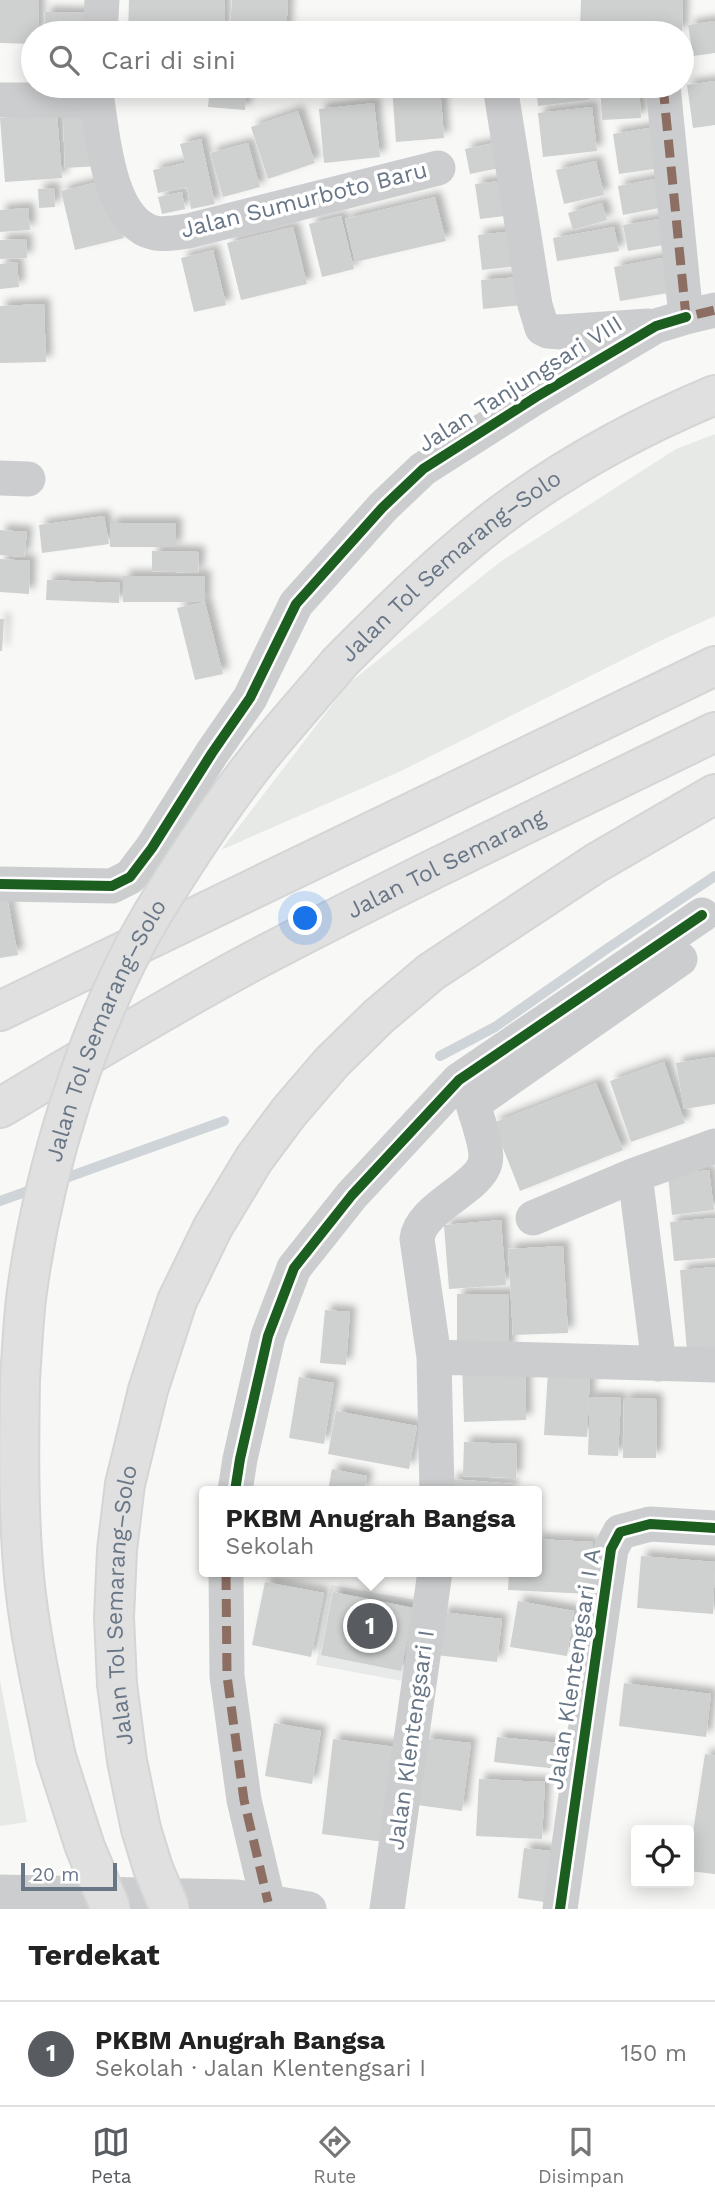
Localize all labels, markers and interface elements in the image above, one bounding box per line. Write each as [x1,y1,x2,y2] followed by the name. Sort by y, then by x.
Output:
[21,21,694,98] search box
[45,41,83,79] icon: search
[101,45,236,75] text: Cari di sini
[178,156,430,244] street label: Jalan Sumurboto Baru
[413,310,627,458] street label: Jalan Tanjungsari VIII
[335,464,566,667] street label: Jalan Tol Semarang–Solo
[342,803,550,924] street label: Jalan Tol Semarang
[40,894,172,1165] street label: Jalan Tol Semarang–Solo
[288,901,322,935] your location
[100,1462,143,1747] street label: Jalan Tol Semarang–Solo
[199,1486,542,1577] popup
[225,1503,516,1533] text: PKBM Anugrah Bangsa
[225,1533,314,1560] text: Sekolah
[542,1546,606,1792] street label: Jalan Klentengsari I A
[347,1600,393,1652] pin: 1
[382,1628,440,1852] street label: Jalan Klentengsari I
[631,1825,694,1888] map controls
[631,1825,694,1888] button: locate
[21,1860,117,1892] scale bar
[32,1863,79,1886] text: 20 m
[28,1937,160,1972] text: Terdekat
[95,2025,385,2055] text: PKBM Anugrah Bangsa
[46,2040,56,2067] text: 1
[621,2040,687,2067] text: 150 m
[95,2055,426,2082] text: Sekolah · Jalan Klentengsari I
[91,2123,132,2188] tab: Peta
[313,2123,356,2188] tab: Rute
[538,2123,624,2188] tab: Disimpan

